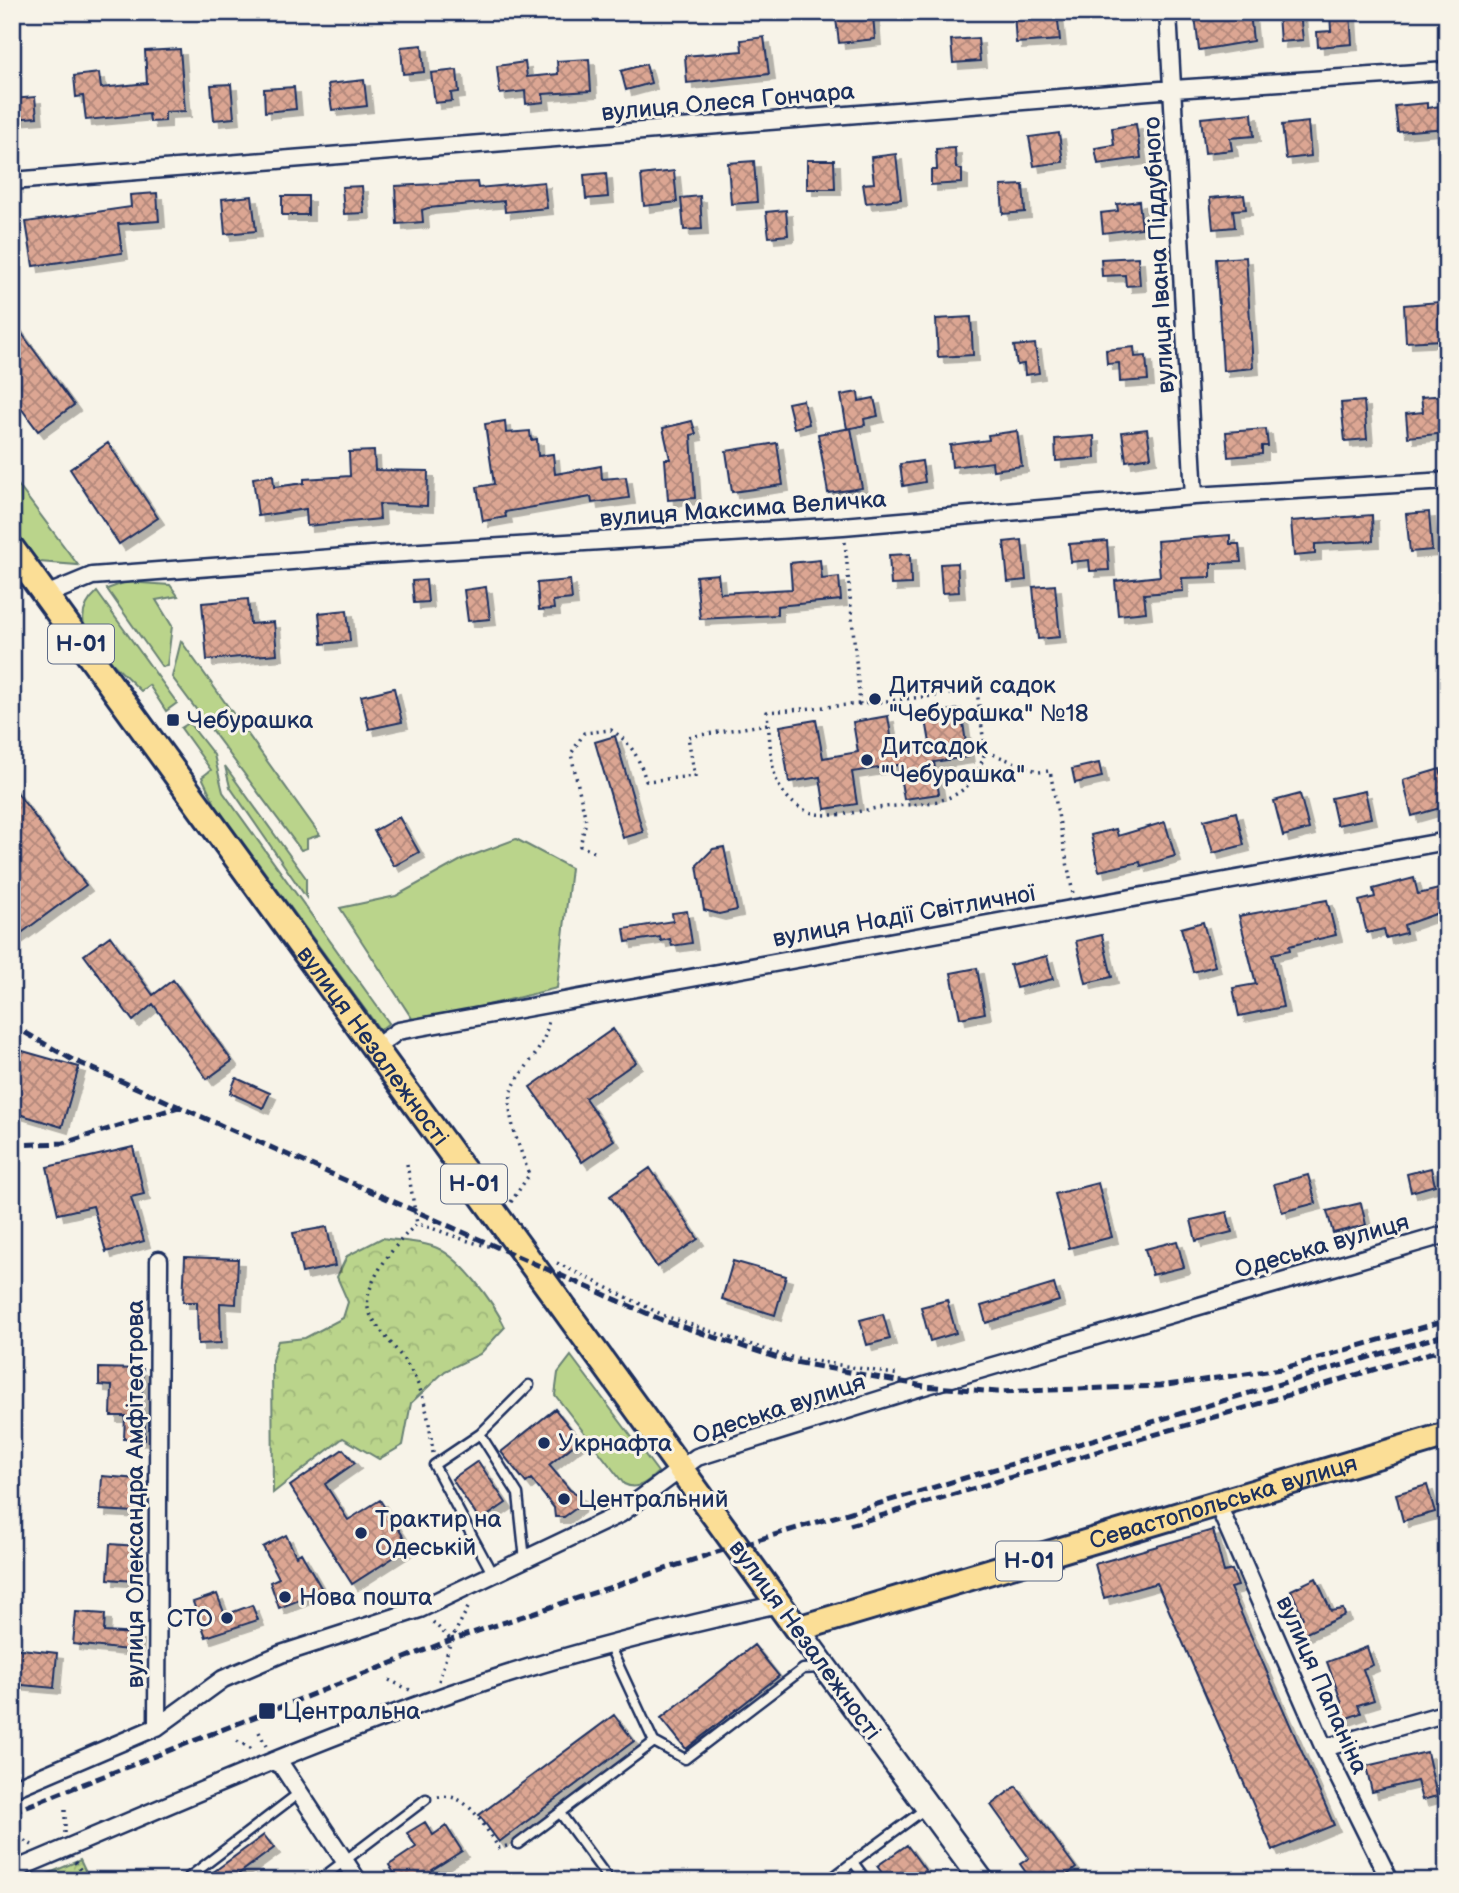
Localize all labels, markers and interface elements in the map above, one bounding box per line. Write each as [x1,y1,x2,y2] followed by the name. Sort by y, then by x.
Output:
[600,76,856,128] street label: вулиця Олеся Гончара
[1137,116,1181,394] street label: вулиця Івана Піддубного
[599,485,887,533] street label: вулиця Максима Величка
[48,624,114,664] road number: Н-01
[889,671,1089,728] place label: Дитячий садок "Чебурашка" №18
[867,691,883,707] marker: Дитячий садок "Чебурашка" №18
[187,706,313,735] place label: Чебурашка
[165,712,181,728] marker: Чебурашка
[881,732,1025,789] place label: Дитсадок "Чебурашка"
[859,752,875,768] marker: Дитсадок "Чебурашка"
[770,878,1039,953] street label: вулиця Надії Світличної
[291,940,455,1151] street label: вулиця Незалежності
[441,1164,507,1204] road number: Н-01
[1231,1207,1413,1285] street label: Одеська вулиця
[121,1300,150,1688] street label: вулиця Олександра Амфітеатрова
[689,1367,869,1451] street label: Одеська вулиця
[558,1429,672,1458] place label: Укрнафта
[536,1435,552,1451] marker: Укрнафта
[1086,1448,1361,1555] street label: Севастопольська вулиця
[578,1485,728,1514] place label: Центральний
[556,1491,572,1507] marker: Центральний
[375,1505,502,1562] place label: Трактир на Одеській
[353,1525,369,1541] marker: Трактир на Одеській
[723,1534,887,1746] street label: вулиця Незалежності
[996,1542,1062,1580] road number: Н-01
[299,1583,432,1612] place label: Нова пошта
[277,1589,293,1605] marker: Нова пошта
[1270,1591,1374,1779] street label: вулиця Папаніна
[167,1604,213,1633] place label: СТО
[219,1610,235,1626] marker: СТО
[283,1697,421,1726] place label: Центральна
[257,1701,277,1721] marker: Центральна

